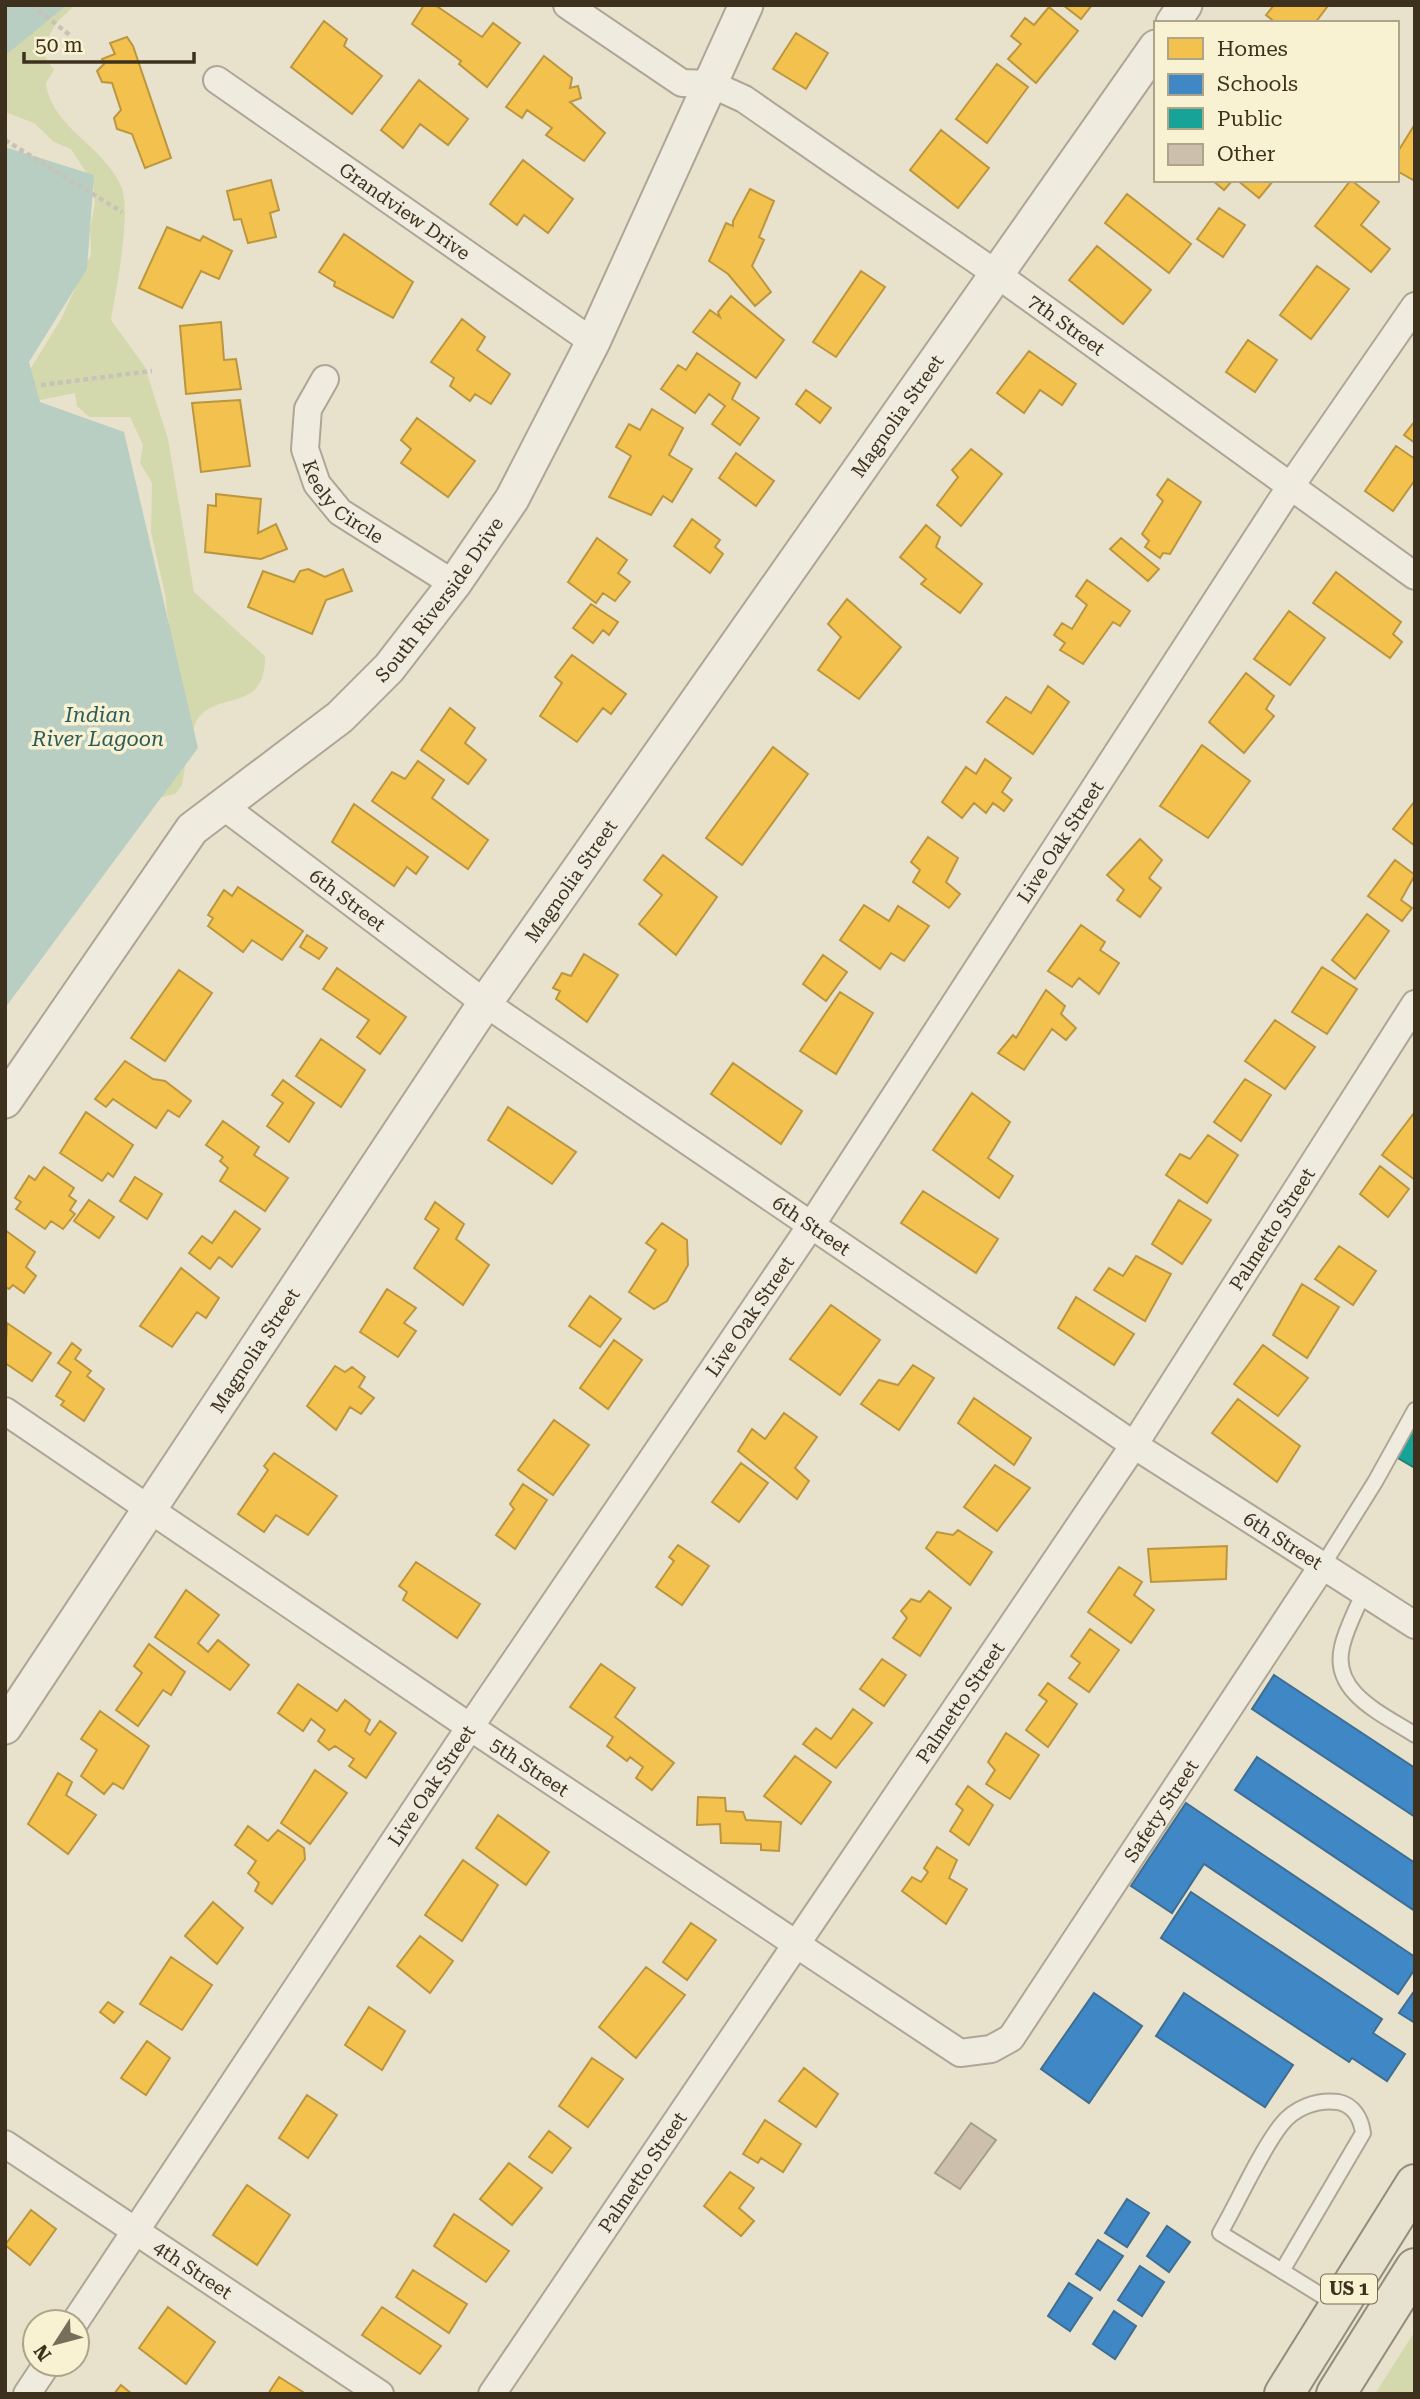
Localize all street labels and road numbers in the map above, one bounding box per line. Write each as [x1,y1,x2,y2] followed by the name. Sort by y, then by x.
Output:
[335,158,475,265] street label: Grandview Drive
[1023,290,1109,360] street label: 7th Street
[847,350,948,482] street label: Magnolia Street
[298,457,388,549] street label: Keely Circle
[371,513,508,687] street label: South Riverside Drive
[1012,777,1108,907] street label: Live Oak Street
[520,815,622,947] street label: Magnolia Street
[305,864,390,936] street label: 6th Street
[1225,1164,1320,1295] street label: Palmetto Street
[768,1191,855,1261] street label: 6th Street
[701,1252,799,1381] street label: Live Oak Street
[206,1284,305,1417] street label: Magnolia Street
[1239,1507,1327,1575] street label: 6th Street
[911,1638,1009,1767] street label: Palmetto Street
[383,1721,480,1851] street label: Live Oak Street
[486,1733,573,1802] street label: 5th Street
[1119,1756,1203,1867] street label: Safety Street
[594,2108,692,2237] street label: Palmetto Street
[149,2235,236,2304] street label: 4th Street
[1321,2274,1377,2304] road number: US 1

